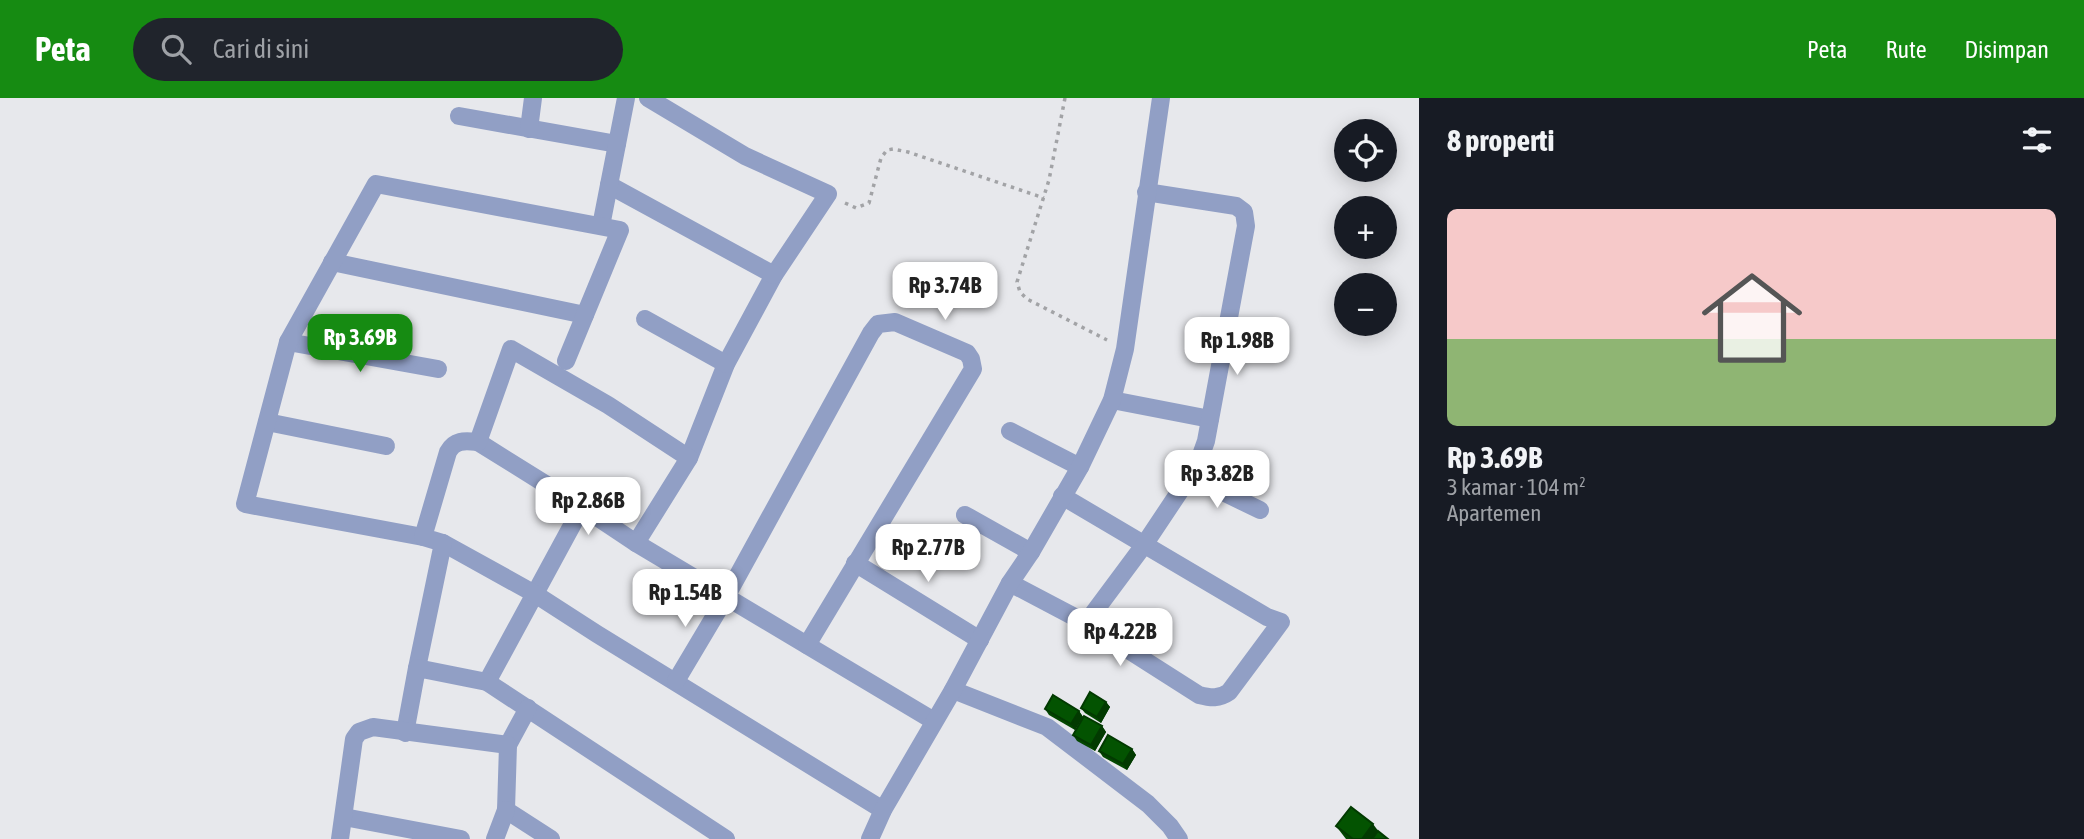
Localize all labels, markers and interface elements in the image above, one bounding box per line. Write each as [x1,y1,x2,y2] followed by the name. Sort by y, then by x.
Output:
[133,18,623,81] search box
[35,30,91,68] text: Peta
[157,30,195,68] icon: search
[213,34,309,64] text: Cari di sini
[1807,36,1847,63] text: Peta
[1885,36,1927,63] text: Rute
[1965,36,2049,63] text: Disimpan
[1334,119,1397,336] map controls
[1334,119,1397,182] button: locate
[2018,121,2056,159] icon: filters
[1447,123,1554,157] text: 8 properti
[1334,196,1397,259] button: +
[1689,255,1815,381] icon: home
[873,262,1017,322] pin: Rp 3.74B
[909,272,981,298] text: Rp 3.74B
[1334,273,1397,336] button: −
[288,314,432,374] pin: Rp 3.69B
[1165,317,1309,377] pin: Rp 1.98B
[324,324,396,350] text: Rp 3.69B
[1201,327,1273,353] text: Rp 1.98B
[1447,440,1542,474] text: Rp 3.69B
[1145,450,1289,510] pin: Rp 3.82B
[1181,460,1253,486] text: Rp 3.82B
[1447,474,1586,500] text: 3 kamar · 104 m²
[516,478,660,537] pin: Rp 2.86B
[552,487,624,513] text: Rp 2.86B
[1447,500,1541,526] text: Apartemen
[856,524,1000,584] pin: Rp 2.77B
[892,534,964,560] text: Rp 2.77B
[613,570,757,629] pin: Rp 1.54B
[649,579,721,605] text: Rp 1.54B
[1048,608,1192,668] pin: Rp 4.22B
[1084,618,1156,644] text: Rp 4.22B

